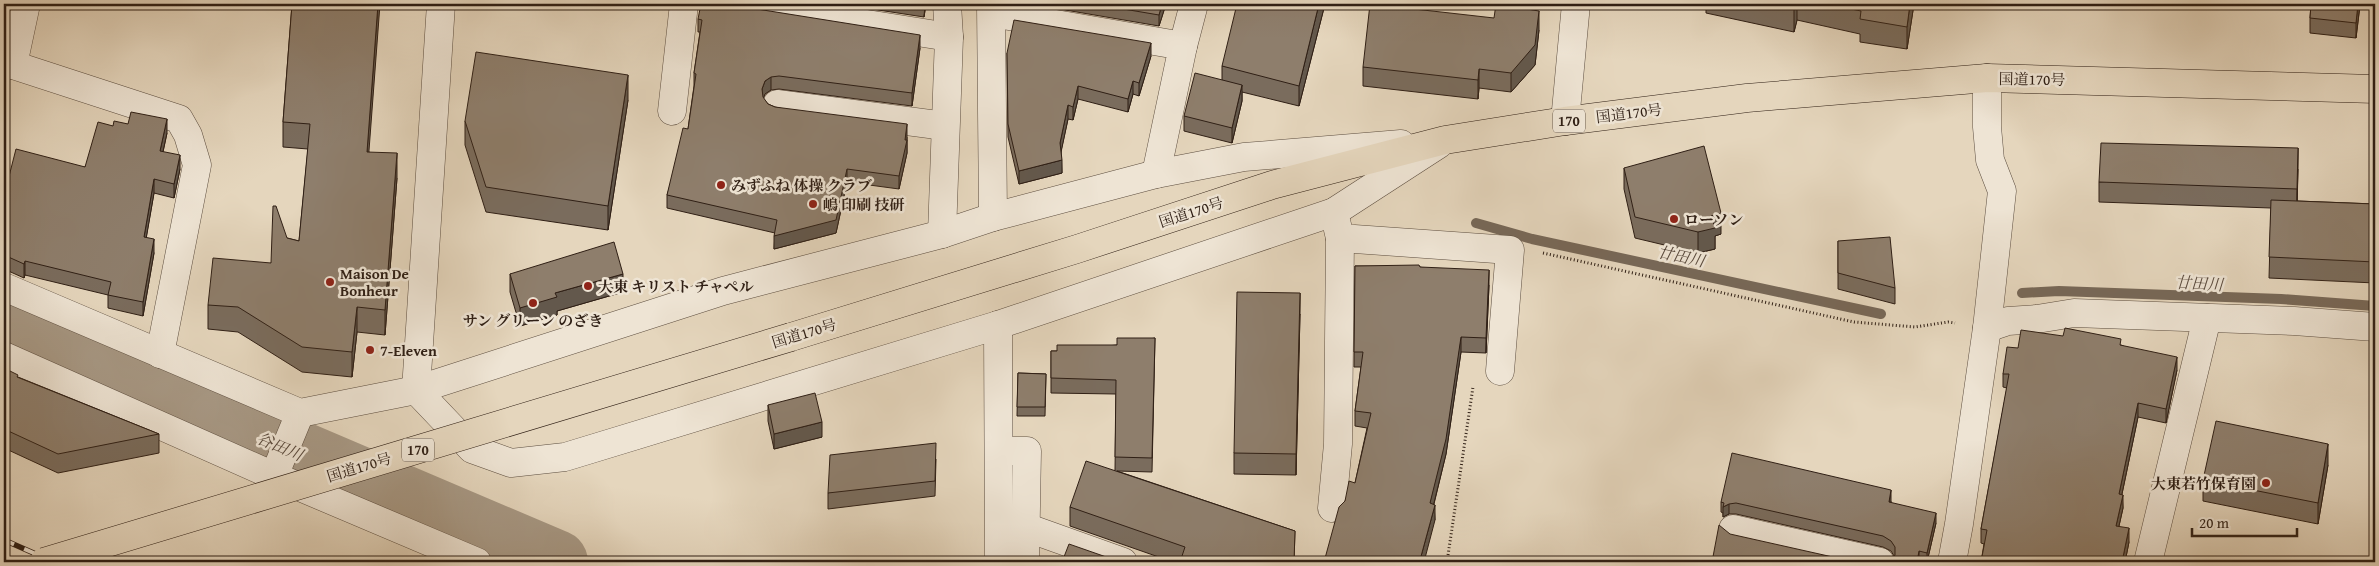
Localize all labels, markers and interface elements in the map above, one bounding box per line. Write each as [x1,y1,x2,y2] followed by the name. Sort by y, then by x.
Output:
[1998,68,2066,90] street label: 国道170号
[1595,99,1663,127] street label: 国道170号
[1553,110,1585,132] road number: 170
[731,175,872,196] place label: みずふね 体操 クラブ
[715,179,727,191] marker: みずふね 体操 クラブ
[1156,192,1226,232] street label: 国道170号
[823,194,905,215] place label: 嶋 印刷 技研
[807,198,819,210] marker: 嶋 印刷 技研
[1684,209,1743,230] place label: ローソン
[1668,213,1680,225] marker: ローソン
[1655,239,1709,273] water label: 廿田川
[340,263,409,301] place label: Maison De Bonheur
[2174,270,2226,296] water label: 廿田川
[324,276,336,288] marker: Maison De Bonheur
[598,276,754,297] place label: 大東 キリスト チャペル
[582,280,594,292] marker: 大東 キリスト チャペル
[527,297,539,309] marker: サン グリーン のざき
[463,310,603,331] place label: サン グリーン のざき
[769,313,839,353] street label: 国道170号
[380,340,437,361] place label: 7-Eleven
[364,344,376,356] marker: 7-Eleven
[253,426,309,467] water label: 谷田川
[402,438,434,462] road number: 170
[324,447,394,487] street label: 国道170号
[2151,473,2256,494] place label: 大東若竹保育園
[2260,477,2272,489] marker: 大東若竹保育園
[2192,506,2296,538] scale bar
[2199,512,2230,533] text: 20 m

